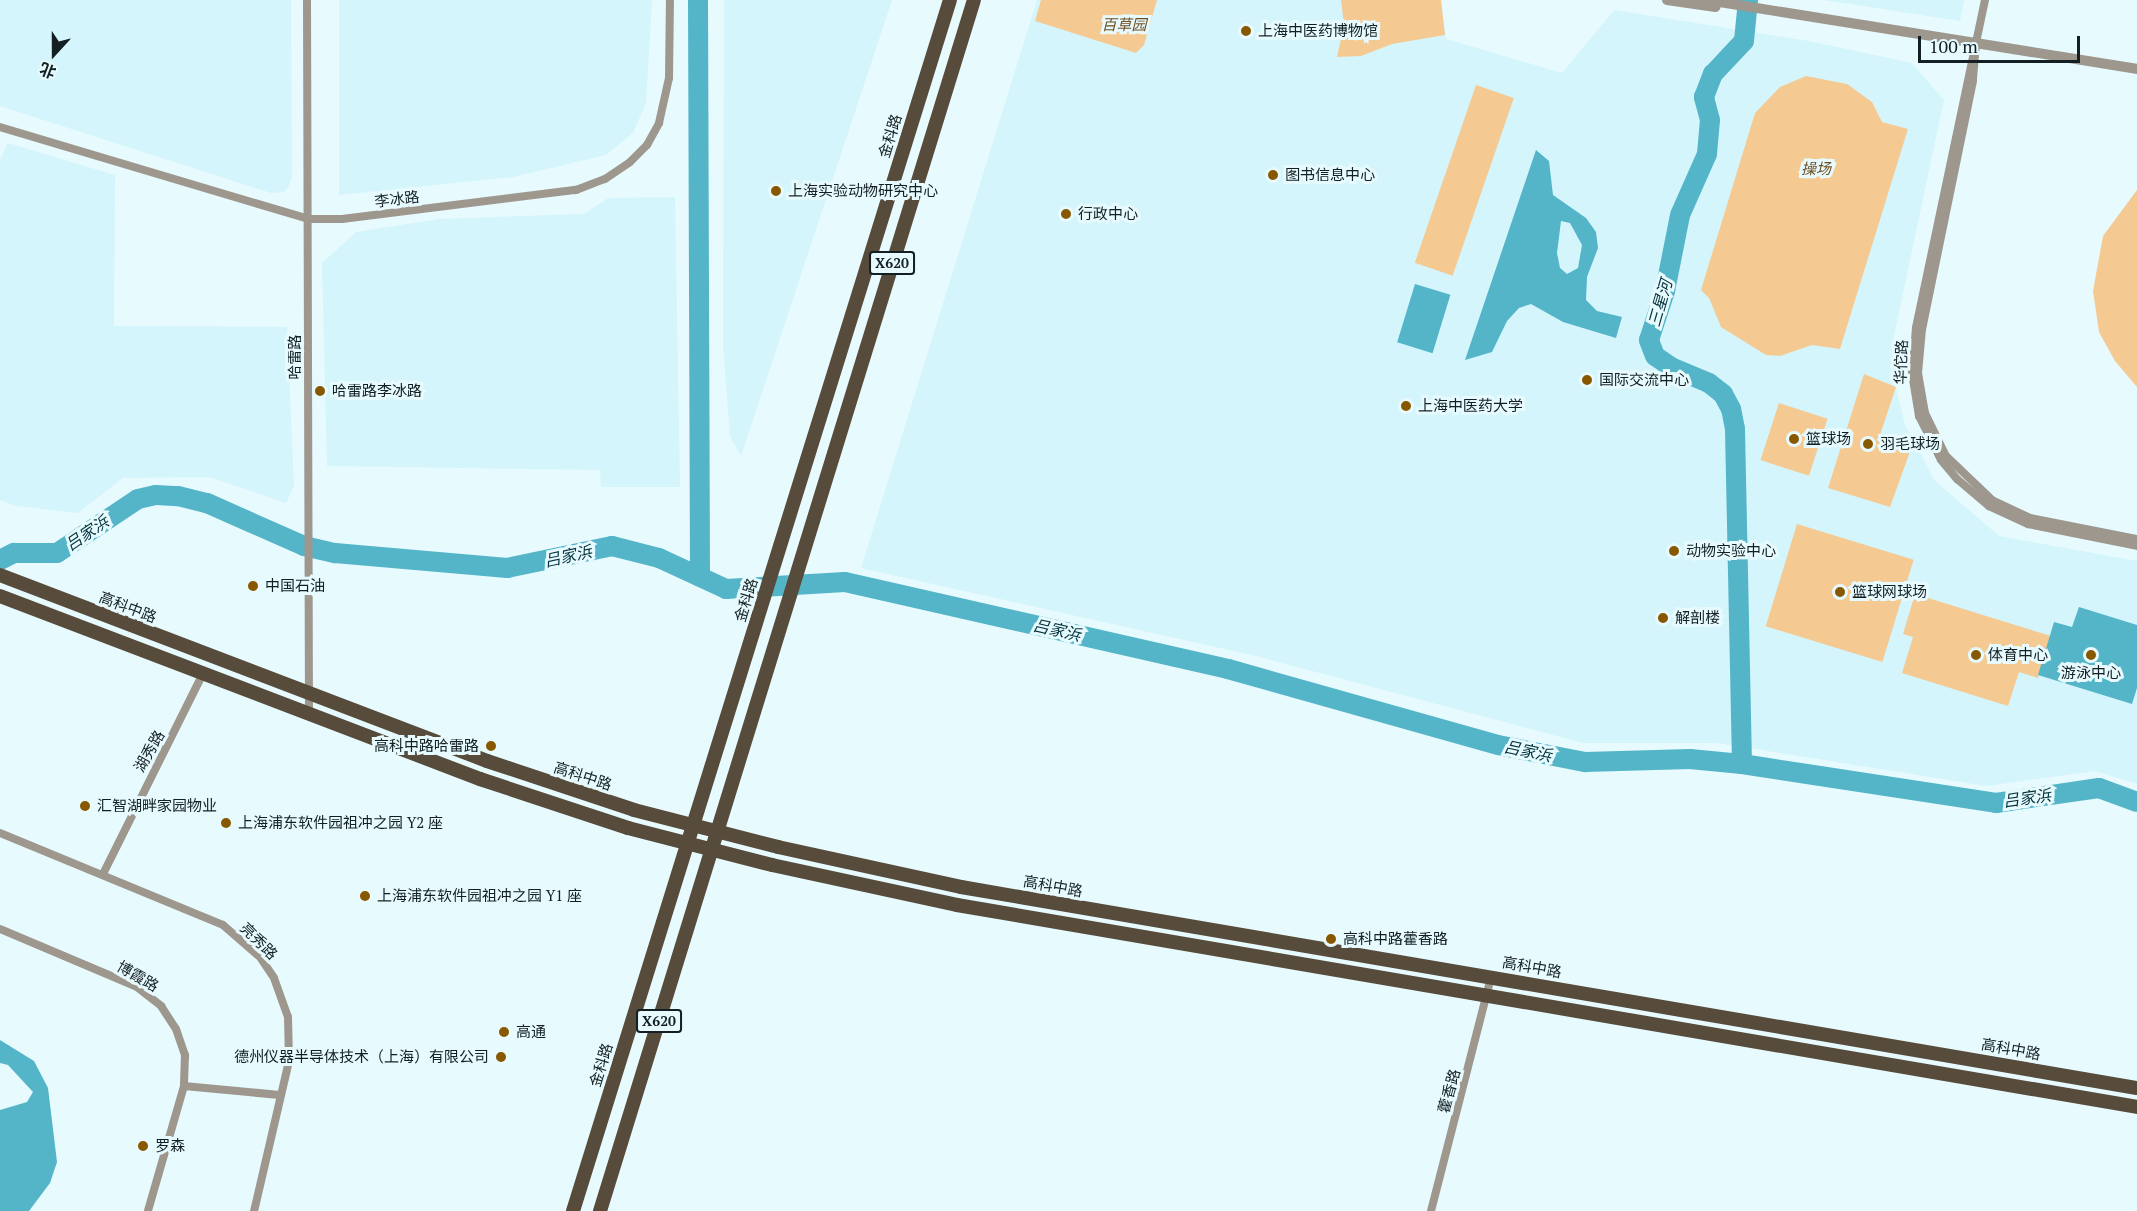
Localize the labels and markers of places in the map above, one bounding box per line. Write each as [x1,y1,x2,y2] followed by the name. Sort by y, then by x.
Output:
[1258,22,1378,40] place label: 上海中医药博物馆
[1239,24,1253,38] marker: 上海中医药博物馆
[1285,166,1375,184] place label: 图书信息中心
[1266,168,1280,182] marker: 图书信息中心
[788,182,938,200] place label: 上海实验动物研究中心
[769,184,783,198] marker: 上海实验动物研究中心
[1078,205,1138,223] place label: 行政中心
[1059,207,1073,221] marker: 行政中心
[1599,371,1689,389] place label: 国际交流中心
[1580,373,1594,387] marker: 国际交流中心
[332,382,422,400] place label: 哈雷路李冰路
[313,384,327,398] marker: 哈雷路李冰路
[1418,397,1523,415] place label: 上海中医药大学
[1399,399,1413,413] marker: 上海中医药大学
[1806,430,1851,448] place label: 篮球场
[1787,432,1801,446] marker: 篮球场
[1880,435,1940,453] place label: 羽毛球场
[1861,437,1875,451] marker: 羽毛球场
[1686,542,1776,560] place label: 动物实验中心
[1667,544,1681,558] marker: 动物实验中心
[265,577,325,595] place label: 中国石油
[246,579,260,593] marker: 中国石油
[1852,583,1927,601] place label: 篮球网球场
[1833,585,1847,599] marker: 篮球网球场
[1675,609,1720,627] place label: 解剖楼
[1656,611,1670,625] marker: 解剖楼
[1988,646,2048,664] place label: 体育中心
[1969,648,1983,662] marker: 体育中心
[2084,648,2098,662] marker: 游泳中心
[2061,664,2121,682] place label: 游泳中心
[374,737,479,755] place label: 高科中路哈雷路
[484,739,498,753] marker: 高科中路哈雷路
[97,797,217,815] place label: 汇智湖畔家园物业
[78,799,92,813] marker: 汇智湖畔家园物业
[238,814,443,832] place label: 上海浦东软件园祖冲之园 Y2 座
[219,816,233,830] marker: 上海浦东软件园祖冲之园 Y2 座
[377,887,582,905] place label: 上海浦东软件园祖冲之园 Y1 座
[358,889,372,903] marker: 上海浦东软件园祖冲之园 Y1 座
[1343,930,1448,948] place label: 高科中路藿香路
[1324,932,1338,946] marker: 高科中路藿香路
[516,1023,546,1041] place label: 高通
[497,1025,511,1039] marker: 高通
[234,1048,489,1066] place label: 德州仪器半导体技术（上海）有限公司
[494,1050,508,1064] marker: 德州仪器半导体技术（上海）有限公司
[155,1137,185,1155] place label: 罗森
[136,1139,150,1153] marker: 罗森

